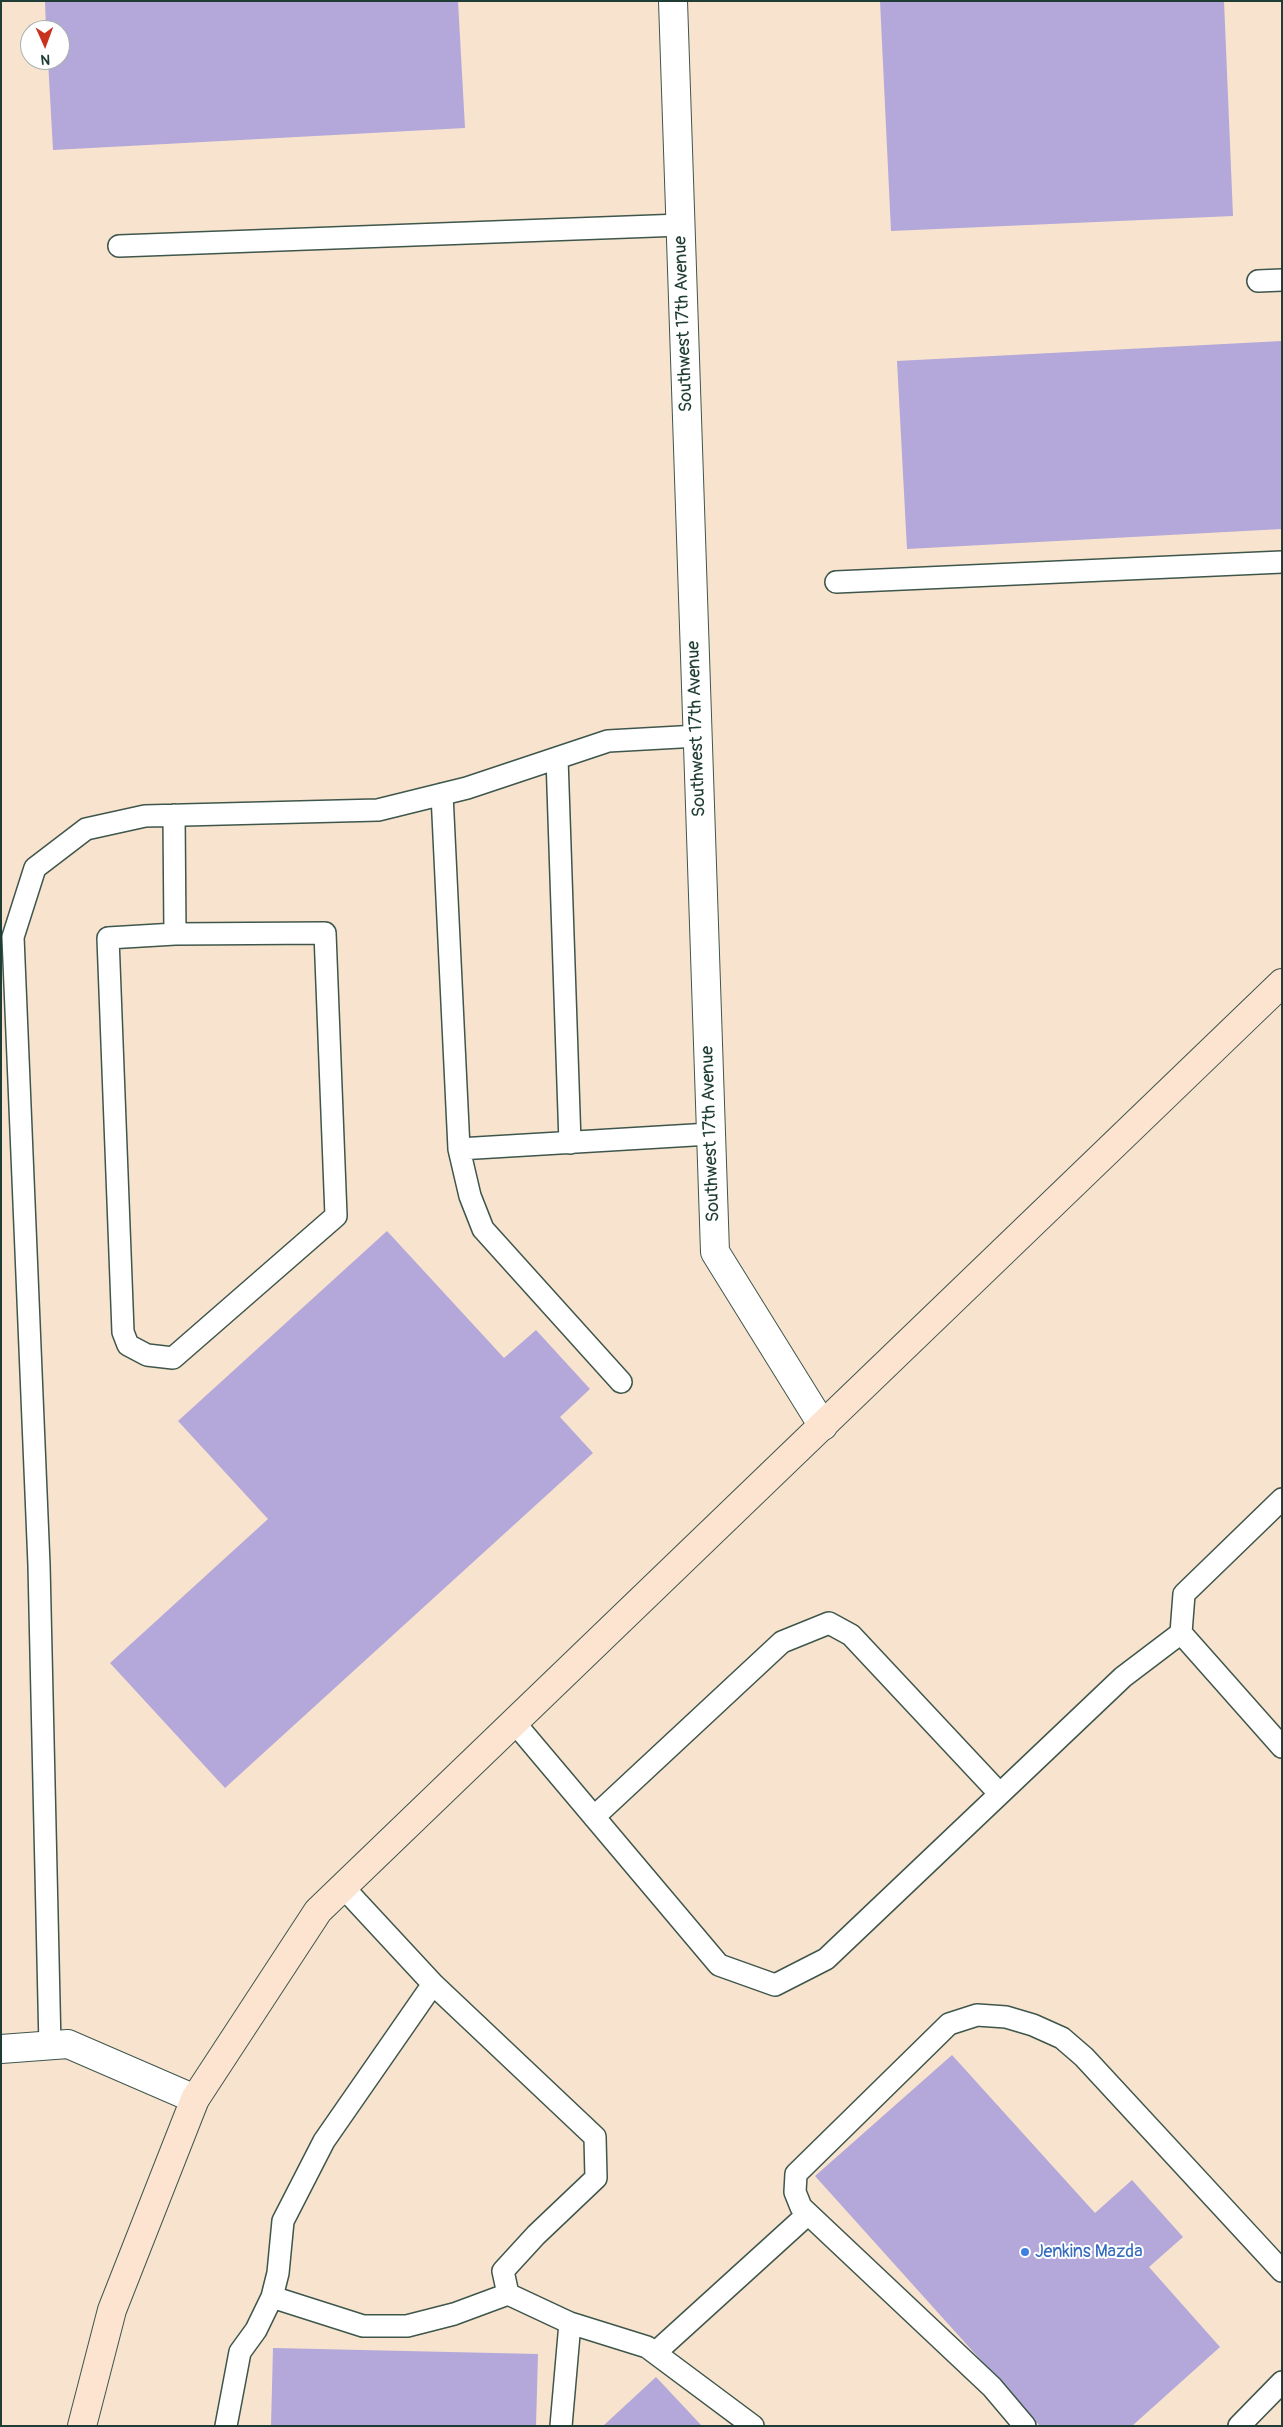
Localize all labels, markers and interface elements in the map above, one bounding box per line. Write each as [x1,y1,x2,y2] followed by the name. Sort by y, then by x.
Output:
[20,20,70,70] north arrow
[40,51,51,68] text: N
[670,235,698,413] street label: Southwest 17th Avenue
[683,640,711,818] street label: Southwest 17th Avenue
[697,1045,725,1223] street label: Southwest 17th Avenue
[1035,2241,1143,2263] place label: Jenkins Mazda
[1019,2246,1031,2258] marker: Jenkins Mazda

